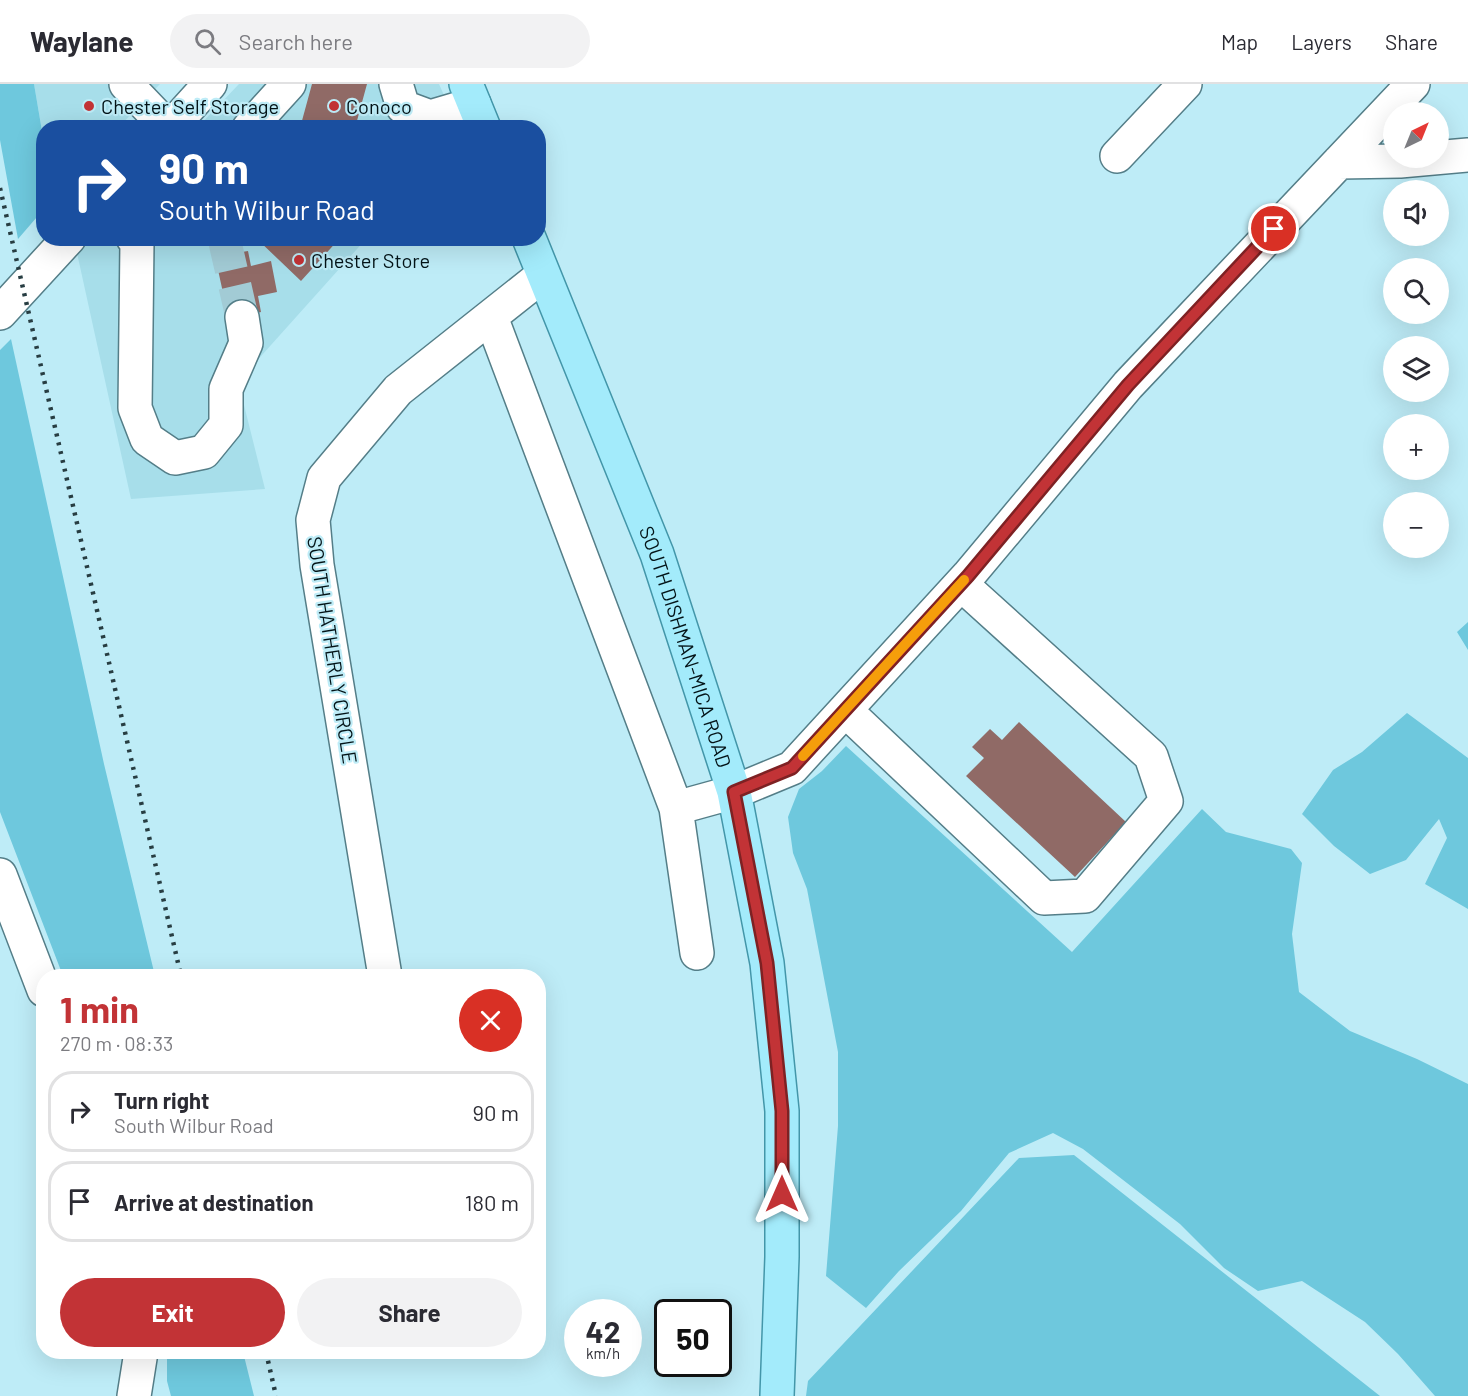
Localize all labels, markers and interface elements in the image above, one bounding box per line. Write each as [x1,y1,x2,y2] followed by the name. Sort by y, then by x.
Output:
[170,14,590,68] search box
[30,24,134,58] text: Waylane
[191,25,224,58] icon: search
[239,28,353,54] text: Search here
[1221,29,1258,54] text: Map
[1291,29,1352,54] text: Layers
[1385,29,1438,54] text: Share
[101,94,279,118] place label: Chester Self Storage
[346,94,412,118] place label: Conoco
[82,99,96,113] marker: Chester Self Storage
[327,99,341,113] marker: Conoco
[1383,102,1449,168] north arrow
[1383,102,1449,558] map controls
[159,142,249,192] text: 90 m
[60,144,138,222] icon: right
[1383,180,1449,246] button: sound
[159,193,375,225] text: South Wilbur Road
[1248,203,1299,254] pin
[1257,212,1290,245] icon: arrive
[311,248,430,272] place label: Chester Store
[292,253,306,267] marker: Chester Store
[1383,258,1449,324] button: search
[1383,336,1449,402] button: layers
[1383,414,1449,480] button: +
[1383,492,1449,558] button: −
[635,522,737,770] street label: SOUTH DISHMAN-MICA ROAD
[303,535,363,765] street label: SOUTH HATHERLY CIRCLE
[60,987,139,1030] text: 1 min
[459,989,522,1052] button: close
[60,1031,173,1055] text: 270 m · 08:33
[114,1087,209,1113] text: Turn right
[63,1095,96,1128] icon: right
[473,1099,519,1125] text: 90 m
[114,1113,274,1137] text: South Wilbur Road
[750,1162,814,1226] position arrow
[63,1185,96,1218] icon: arrive
[114,1189,313,1215] text: Arrive at destination
[465,1189,519,1215] text: 180 m
[60,1278,285,1347] button: Exit
[297,1278,522,1347] button: Share
[654,1299,732,1377] speed limit sign: 50
[586,1313,620,1349] text: 42
[586,1344,620,1362] text: km/h

